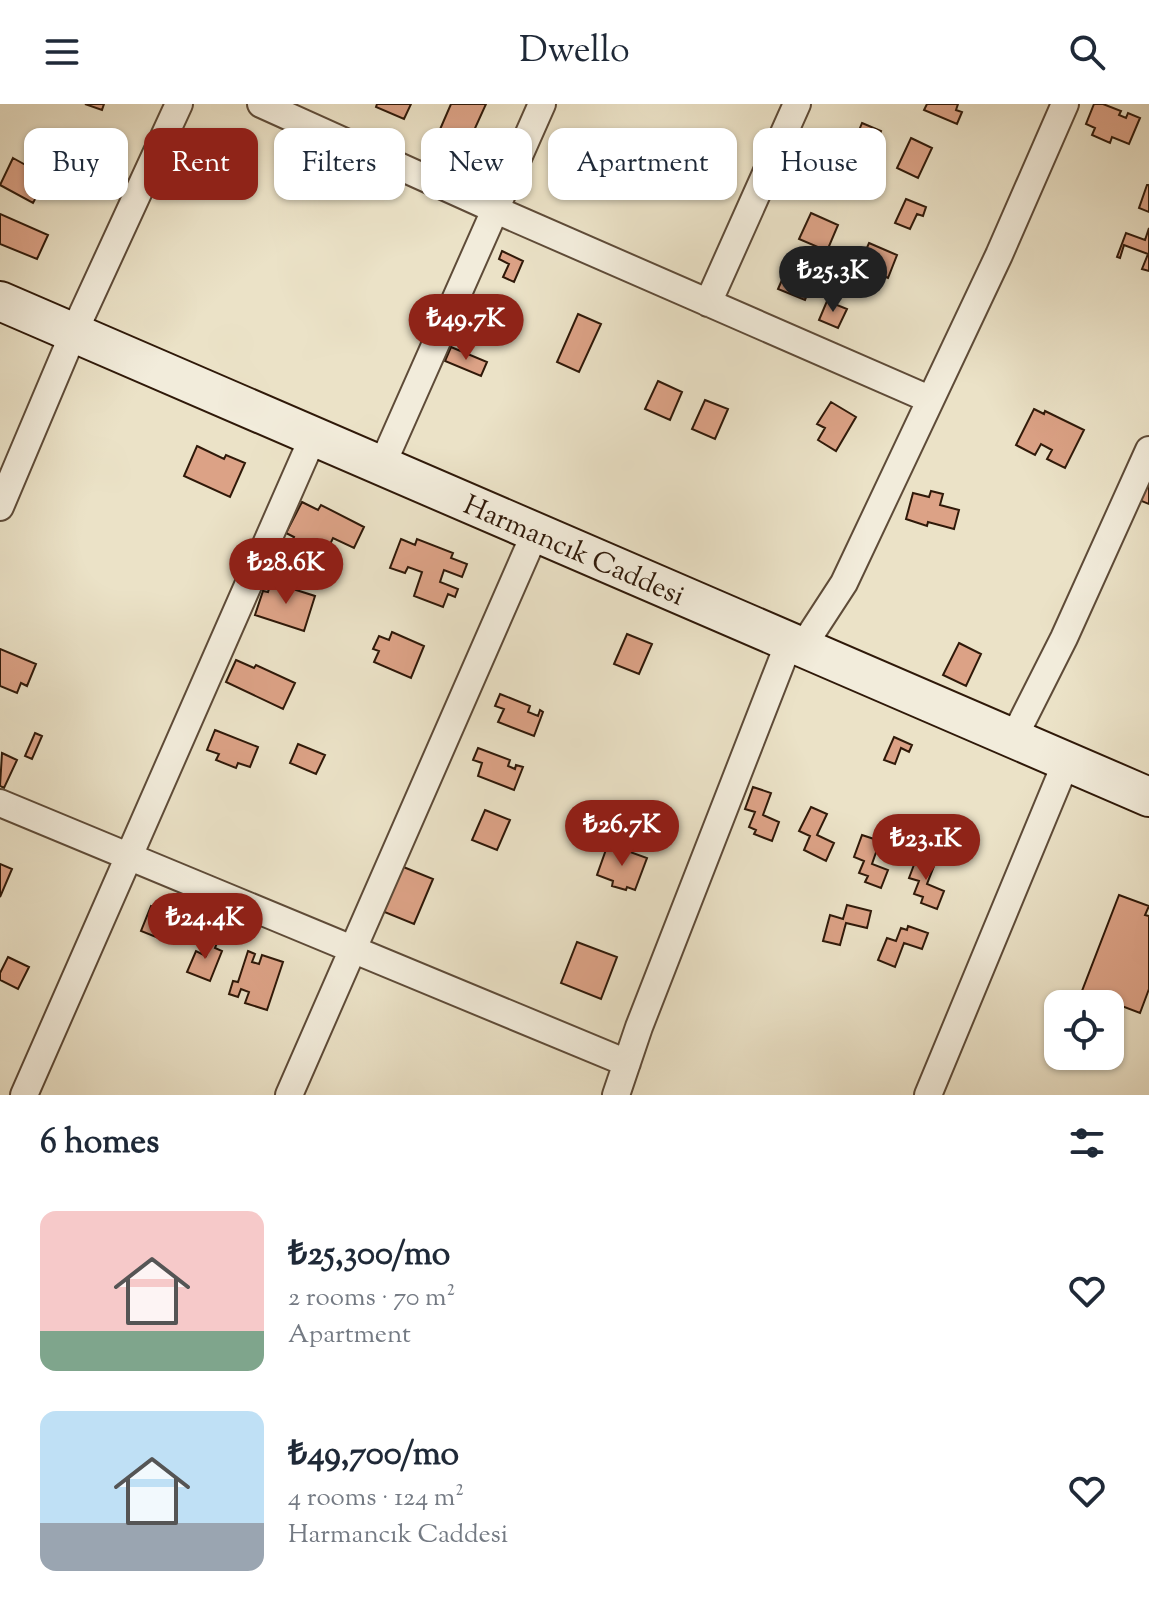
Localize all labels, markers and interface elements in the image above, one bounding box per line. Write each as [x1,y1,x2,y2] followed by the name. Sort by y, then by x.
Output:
[519,26,630,78] text: Dwello
[40,30,84,74] icon: menu
[1065,30,1109,74] icon: search
[24,128,128,200] chip: Buy
[144,128,258,200] chip: Rent
[274,128,405,200] chip: Filters
[421,128,532,200] chip: New
[548,128,737,200] chip: Apartment
[753,128,886,200] chip: House
[768,246,898,314] pin: ₺25.3K
[797,253,869,290] text: ₺25.3K
[401,294,531,362] pin: ₺49.7K
[427,301,505,338] text: ₺49.7K
[457,486,690,617] street label: Harmancık Caddesi
[221,538,351,606] pin: ₺28.6K
[247,545,325,582] text: ₺28.6K
[557,800,687,868] pin: ₺26.7K
[583,807,661,844] text: ₺26.7K
[861,814,991,882] pin: ₺23.1K
[890,821,962,858] text: ₺23.1K
[140,893,270,961] pin: ₺24.4K
[166,900,244,937] text: ₺24.4K
[1044,990,1124,1070] map controls
[1044,990,1124,1070] button: locate
[40,1119,159,1168] text: 6 homes
[1065,1121,1109,1165] icon: filters
[288,1231,450,1280] text: ₺25,300/mo
[104,1243,200,1339] icon: home
[1065,1269,1109,1313] icon: heart
[288,1280,455,1317] text: 2 rooms · 70 m²
[288,1317,411,1354] text: Apartment
[288,1431,459,1480] text: ₺49,700/mo
[104,1443,200,1539] icon: home
[1065,1469,1109,1513] icon: heart
[288,1480,464,1517] text: 4 rooms · 124 m²
[288,1517,508,1554] text: Harmancık Caddesi

